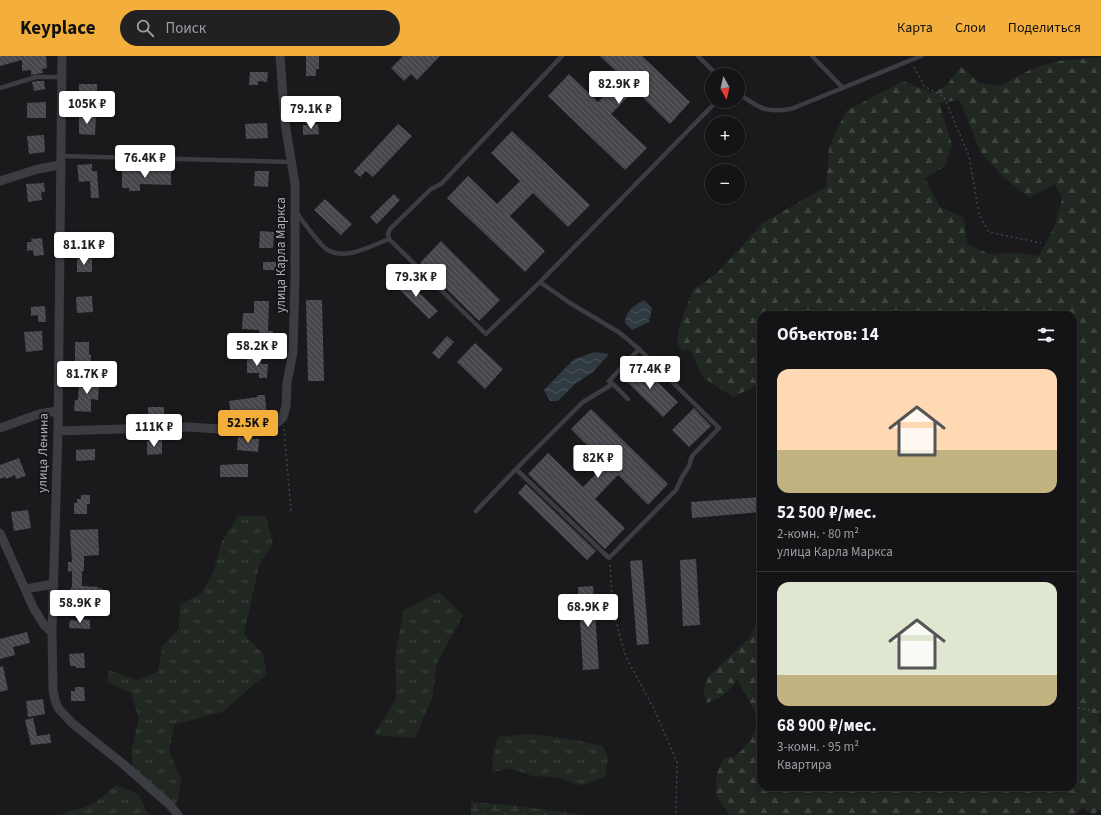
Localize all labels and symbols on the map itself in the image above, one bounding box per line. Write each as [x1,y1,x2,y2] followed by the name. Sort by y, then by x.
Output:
[705,68,745,108] north arrow
[582,71,656,105] pin: 82.9K ₽
[54,91,120,125] pin: 105K ₽
[274,96,348,130] pin: 79.1K ₽
[108,145,182,179] pin: 76.4K ₽
[272,197,290,313] street label: улица Карла Маркса
[47,232,121,266] pin: 81.1K ₽
[379,264,453,298] pin: 79.3K ₽
[220,333,294,367] pin: 58.2K ₽
[613,356,687,390] pin: 77.4K ₽
[50,361,124,395] pin: 81.7K ₽
[211,410,285,444] pin: 52.5K ₽
[33,413,53,493] street label: улица Ленина
[121,414,187,448] pin: 111K ₽
[570,445,626,479] pin: 82K ₽
[43,590,117,624] pin: 58.9K ₽
[551,594,625,628] pin: 68.9K ₽

